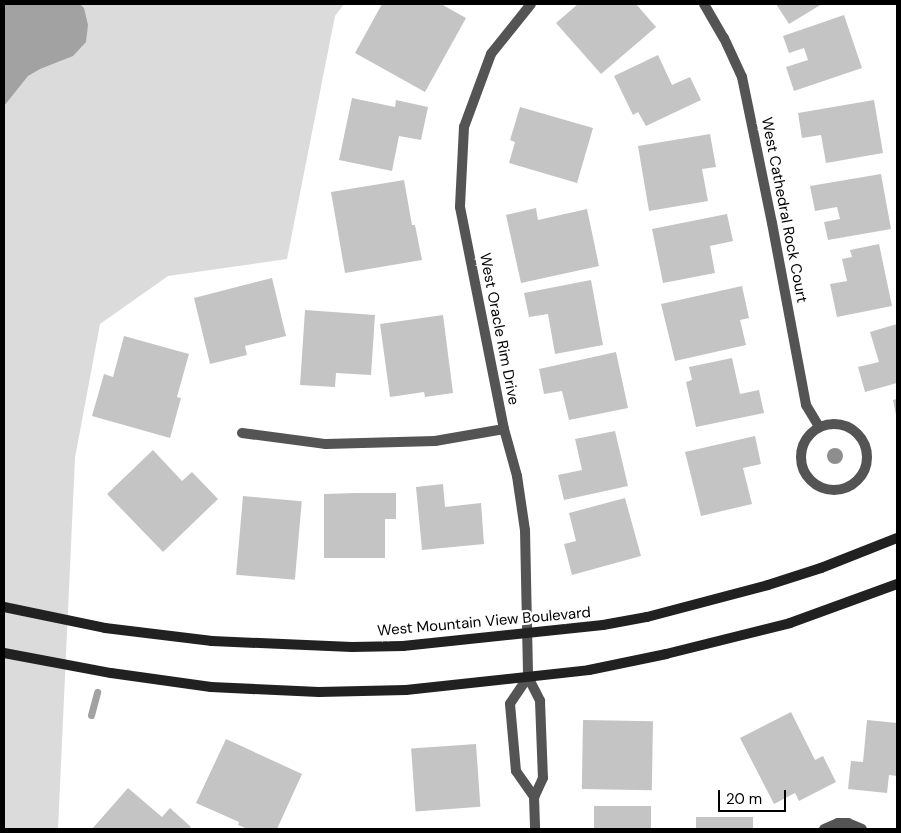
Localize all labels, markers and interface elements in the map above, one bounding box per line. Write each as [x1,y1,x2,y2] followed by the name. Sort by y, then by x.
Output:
[757,116,811,304] street label: West Cathedral Rock Court
[475,251,523,407] street label: West Oracle Rim Drive
[377,604,591,640] street label: West Mountain View Boulevard
[721,780,788,812] scale bar
[726,789,762,809] text: 20 m

